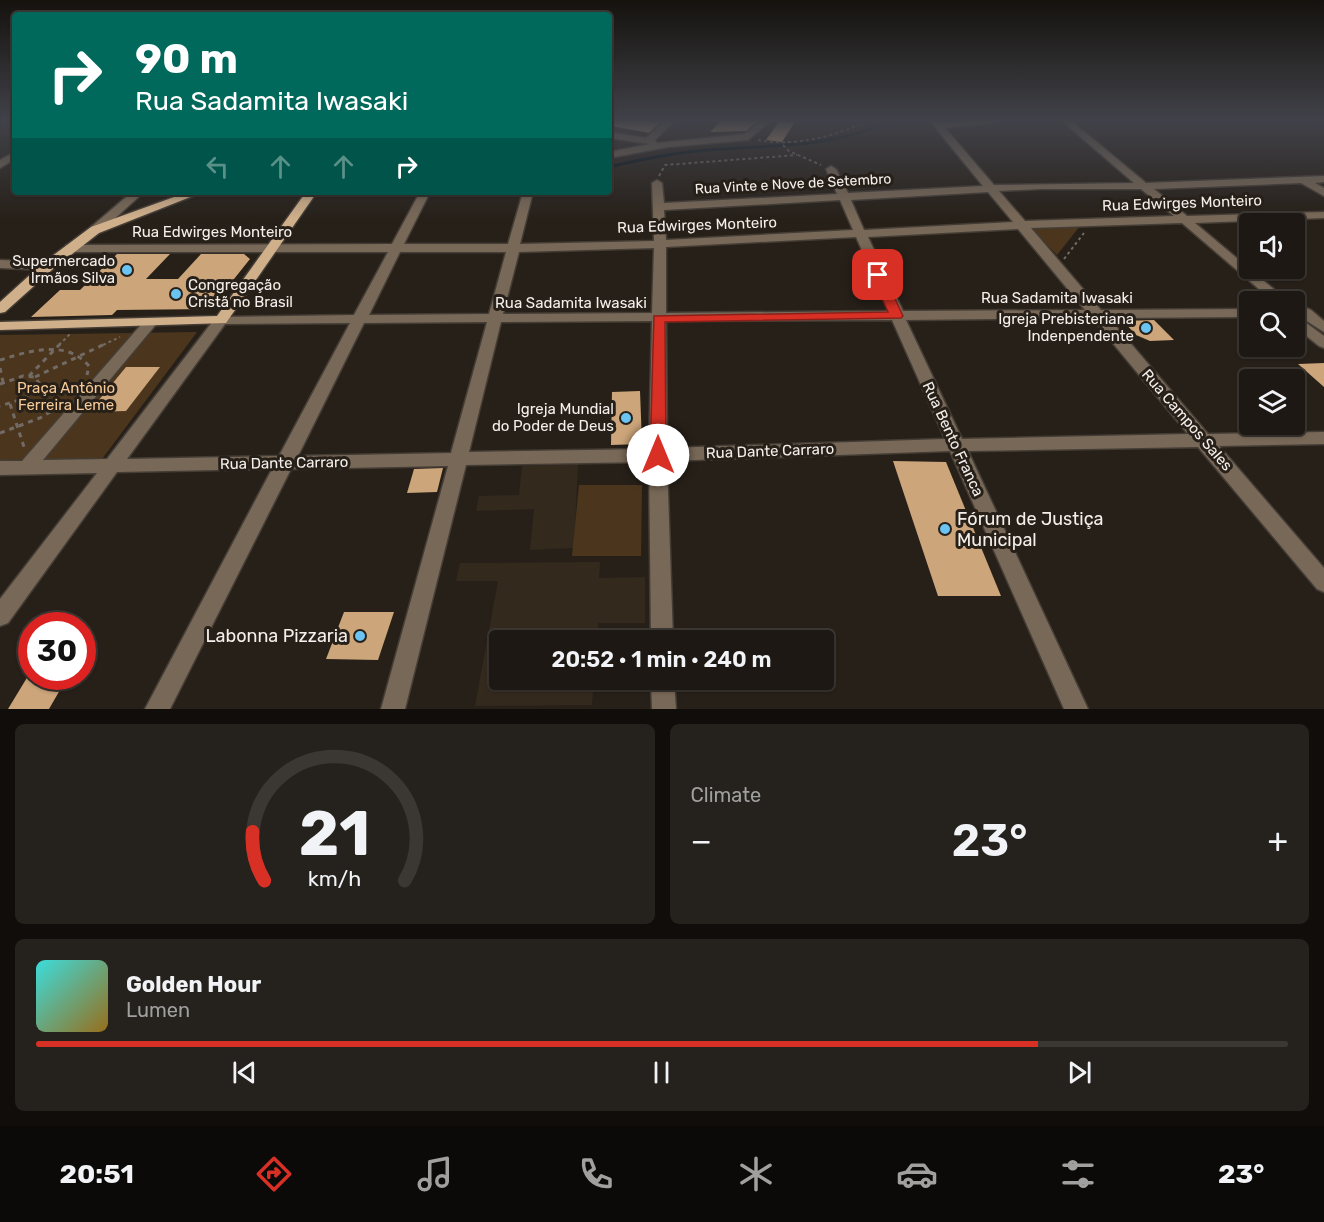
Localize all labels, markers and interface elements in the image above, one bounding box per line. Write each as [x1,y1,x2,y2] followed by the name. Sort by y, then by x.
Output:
[135,34,238,84] text: 90 m
[36,36,114,114] icon: right
[135,85,408,117] text: Rua Sadamita Iwasaki
[201,150,234,183] icon: left
[264,150,297,183] icon: ahead
[327,150,360,183] icon: ahead
[390,150,423,183] icon: right
[694,170,892,198] street label: Rua Vinte e Nove de Setembro
[1102,191,1262,215] street label: Rua Edwirges Monteiro
[617,213,777,237] street label: Rua Edwirges Monteiro
[1239,213,1305,435] map controls
[1239,213,1305,279] button: sound
[132,223,292,241] street label: Rua Edwirges Monteiro
[852,249,903,300] pin
[12,252,115,287] place label: Supermercado Irmãos Silva
[861,258,894,291] icon: arrive
[120,263,134,277] marker: Supermercado Irmãos Silva
[188,276,293,311] place label: Congregação Cristã no Brasil
[169,287,183,301] marker: Congregação Cristã no Brasil
[981,289,1133,307] street label: Rua Sadamita Iwasaki
[1239,291,1305,357] button: search
[495,294,647,312] street label: Rua Sadamita Iwasaki
[998,310,1134,345] place label: Igreja Prebisteriana Indenpendente
[1139,321,1153,335] marker: Igreja Prebisteriana Indenpendente
[1138,366,1236,475] street label: Rua Campos Sales
[1239,369,1305,435] button: layers
[17,379,115,414] park label: Praça Antônio Ferreira Leme
[919,379,987,499] street label: Rua Bento Franca
[492,400,614,435] place label: Igreja Mundial do Poder de Deus
[619,411,633,425] marker: Igreja Mundial do Poder de Deus
[626,423,690,487] position arrow
[706,440,834,462] street label: Rua Dante Carraro
[220,453,348,473] street label: Rua Dante Carraro
[957,508,1104,551] place label: Fórum de Justiça Municipal
[938,522,952,536] marker: Fórum de Justiça Municipal
[18,612,96,690] speed limit sign: 30
[205,625,348,647] place label: Labonna Pizzaria
[353,629,367,643] marker: Labonna Pizzaria
[551,646,772,673] text: 20:52 · 1 min · 240 m
[691,783,761,807] text: Climate
[299,797,371,871] text: 21
[952,814,1028,867] text: 23°
[691,821,712,860] text: −
[1267,821,1288,860] text: +
[308,866,362,891] text: km/h
[126,971,261,998] text: Golden Hour
[126,998,190,1022] text: Lumen
[228,1056,261,1089] icon: previous
[645,1056,678,1089] icon: pause
[1063,1056,1096,1089] icon: next
[253,1153,295,1195] icon: directions
[414,1153,456,1195] icon: music
[575,1153,617,1195] icon: phone
[735,1153,777,1195] icon: climate
[896,1153,938,1195] icon: car
[1057,1153,1099,1195] icon: filters
[59,1158,134,1190] text: 20:51
[1218,1158,1264,1190] text: 23°

